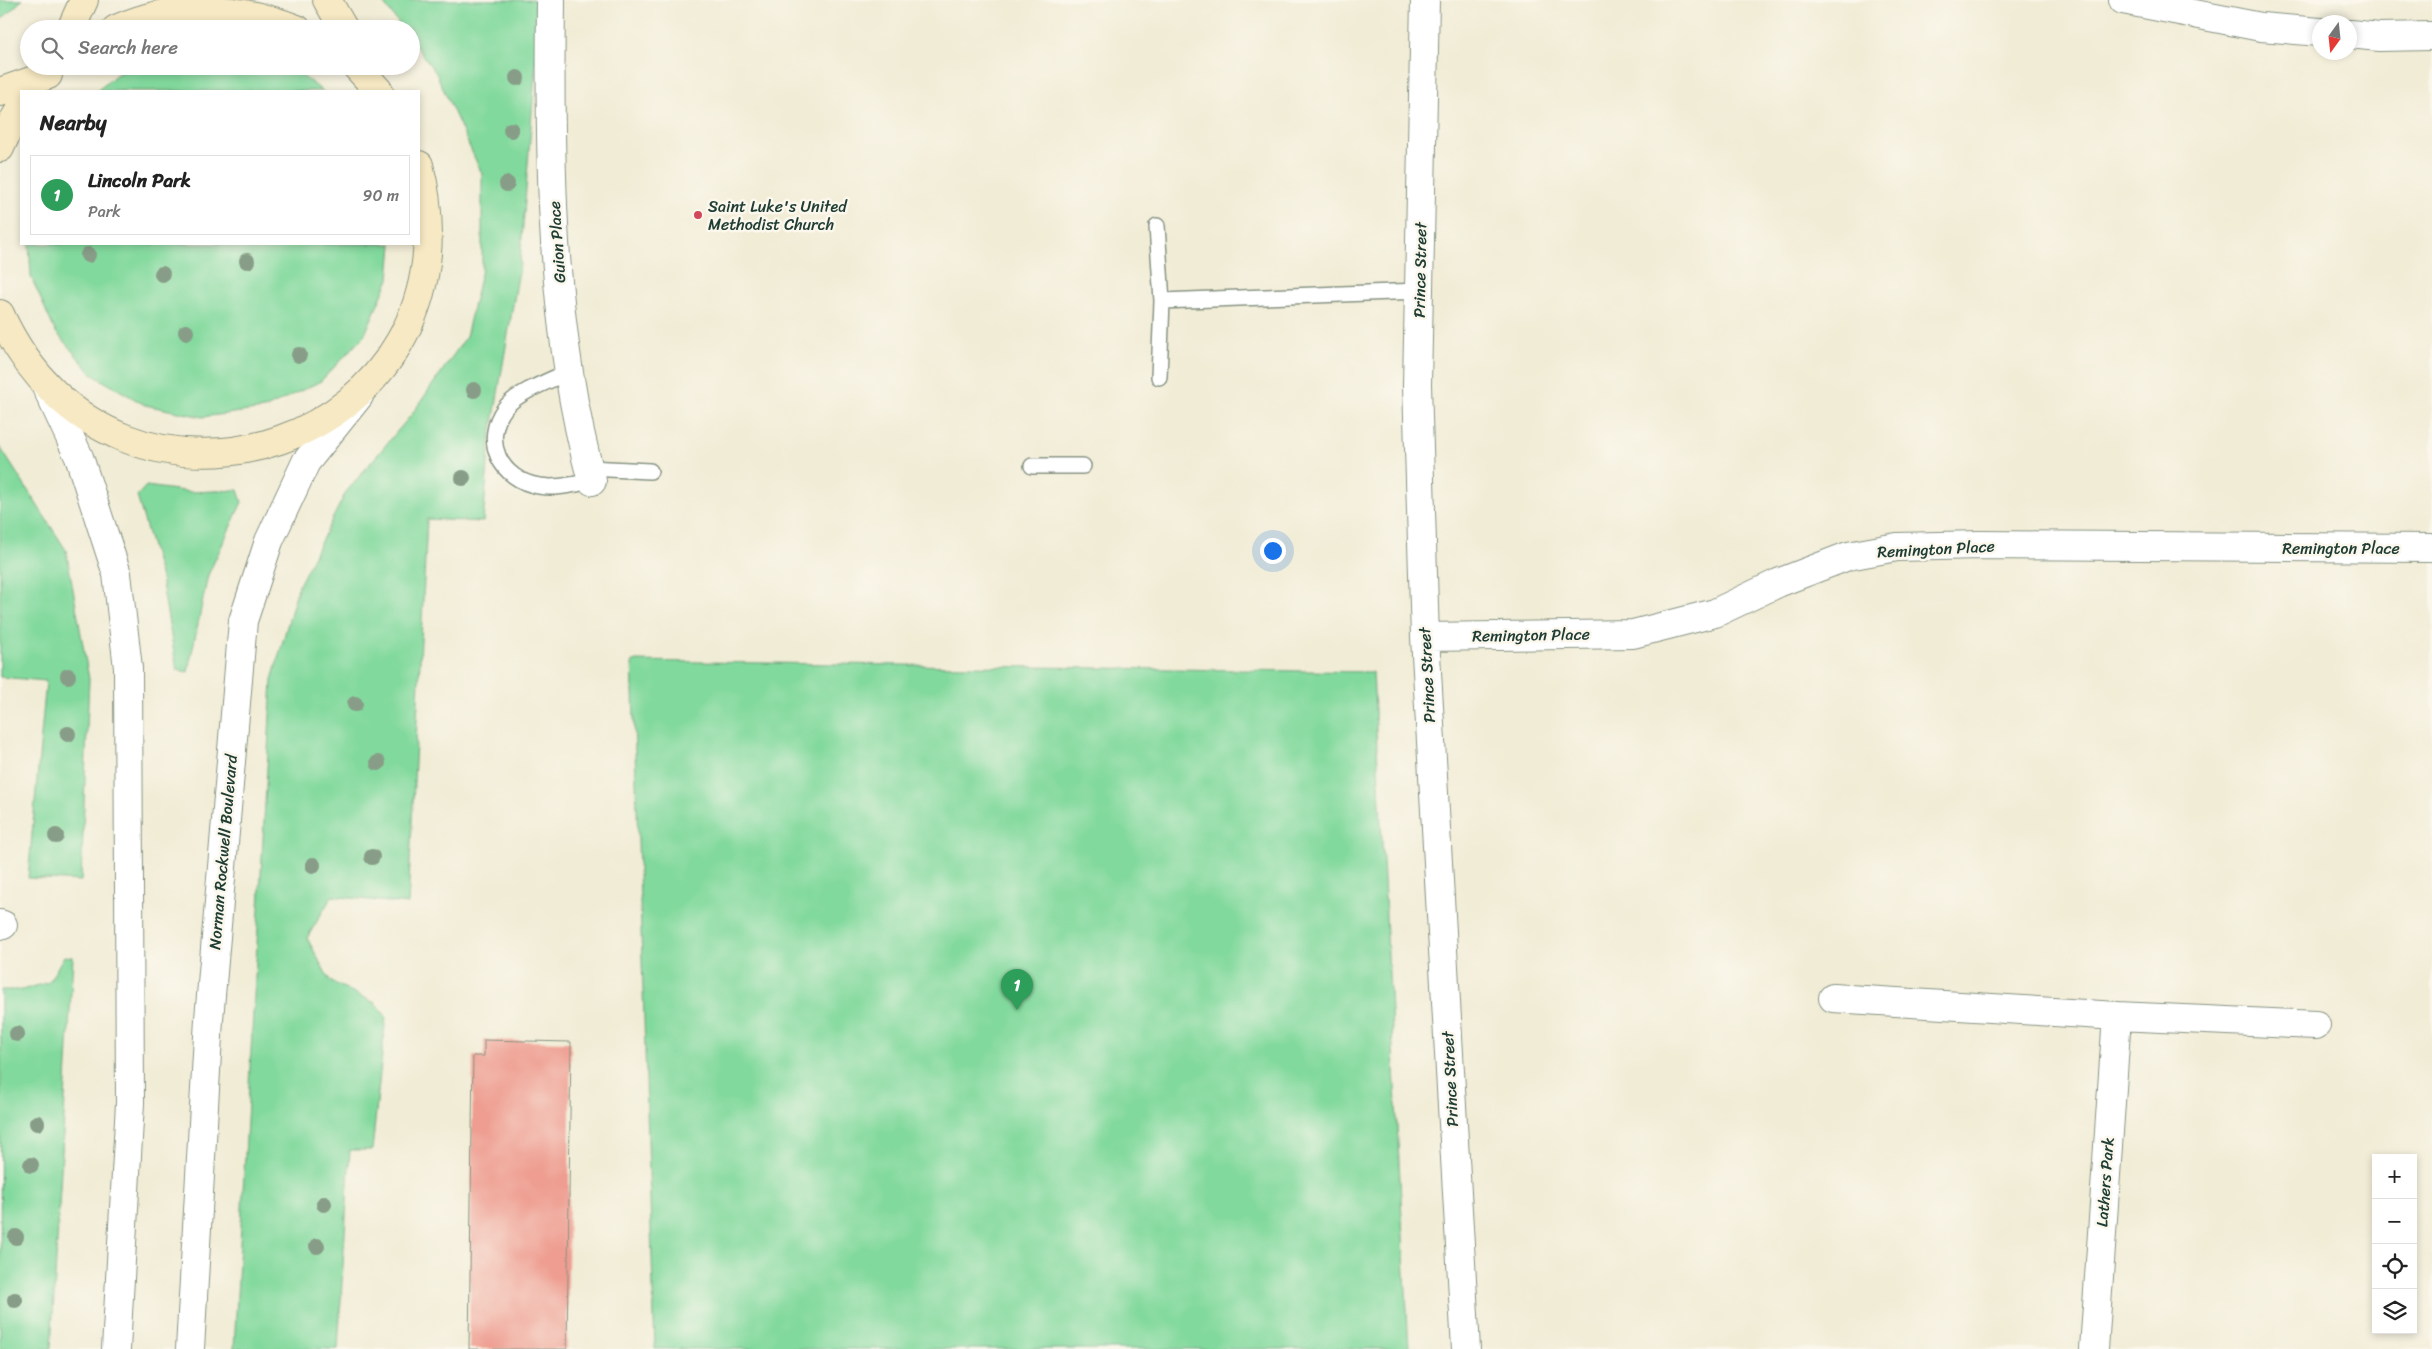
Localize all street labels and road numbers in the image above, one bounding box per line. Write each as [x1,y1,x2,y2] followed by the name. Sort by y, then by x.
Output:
[540,200,574,284] street label: Guion Place
[1405,221,1435,318] street label: Prince Street
[1877,531,1995,567] street label: Remington Place
[2282,534,2400,563] street label: Remington Place
[1472,619,1590,651] street label: Remington Place
[1410,626,1444,724] street label: Prince Street
[200,752,246,951] street label: Norman Rockwell Boulevard
[1433,1030,1467,1128] street label: Prince Street
[2087,1136,2123,1228] street label: Lathers Park

